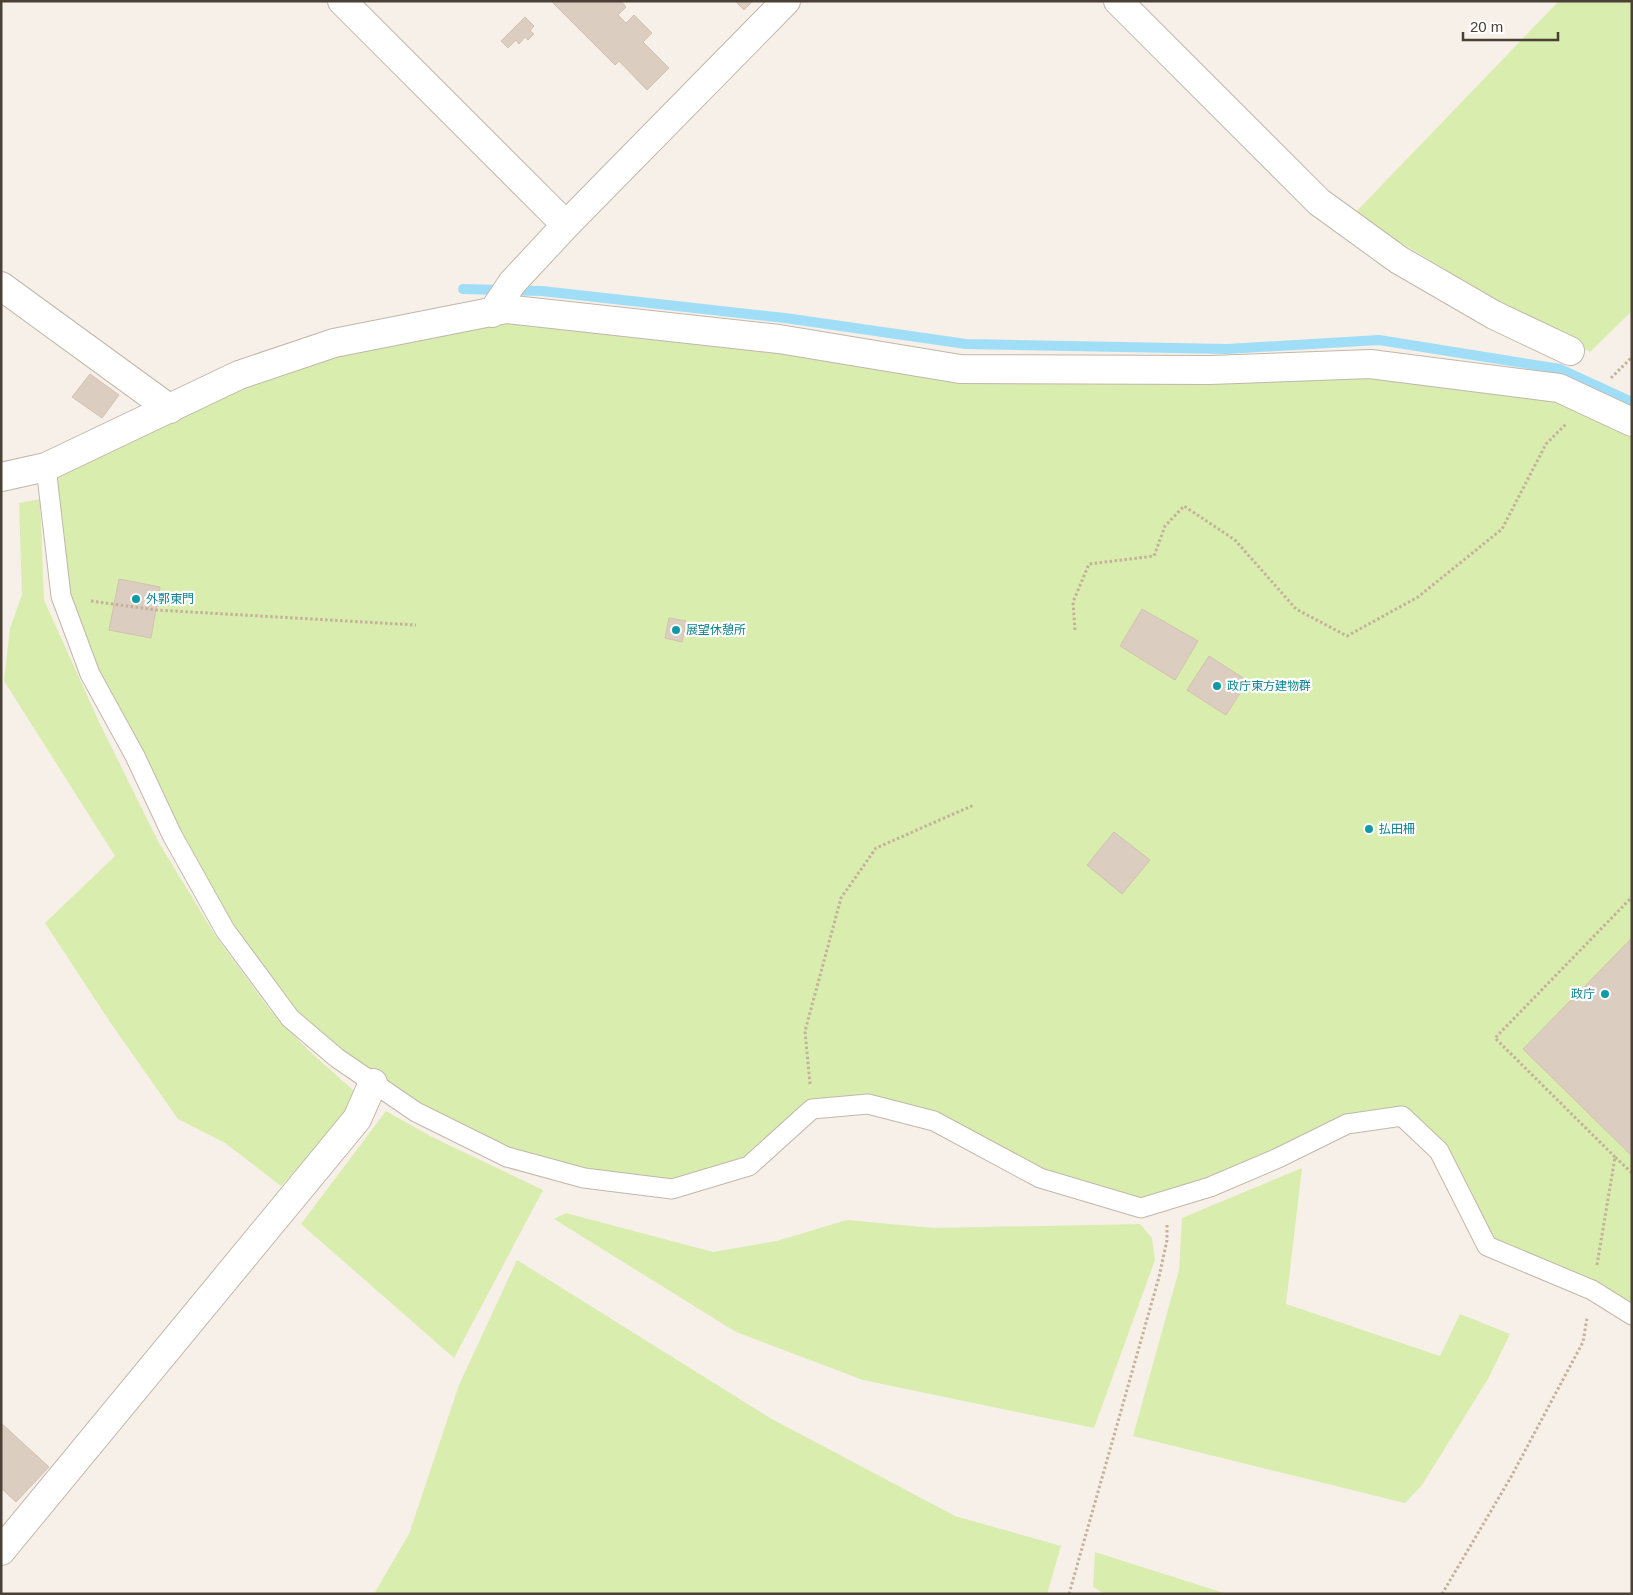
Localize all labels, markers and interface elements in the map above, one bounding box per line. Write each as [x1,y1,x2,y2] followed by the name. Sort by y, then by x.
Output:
[1463,10,1558,42] scale bar
[1470,18,1503,35] text: 20 m
[146,592,194,606] place label: 外郭東門
[130,593,142,605] marker: 外郭東門
[686,623,746,637] place label: 展望休憩所
[670,624,682,636] marker: 展望休憩所
[1227,679,1311,693] place label: 政庁東方建物群
[1211,680,1223,692] marker: 政庁東方建物群
[1379,822,1415,836] place label: 払田柵
[1363,823,1375,835] marker: 払田柵
[1571,987,1595,1001] place label: 政庁
[1599,988,1611,1000] marker: 政庁

